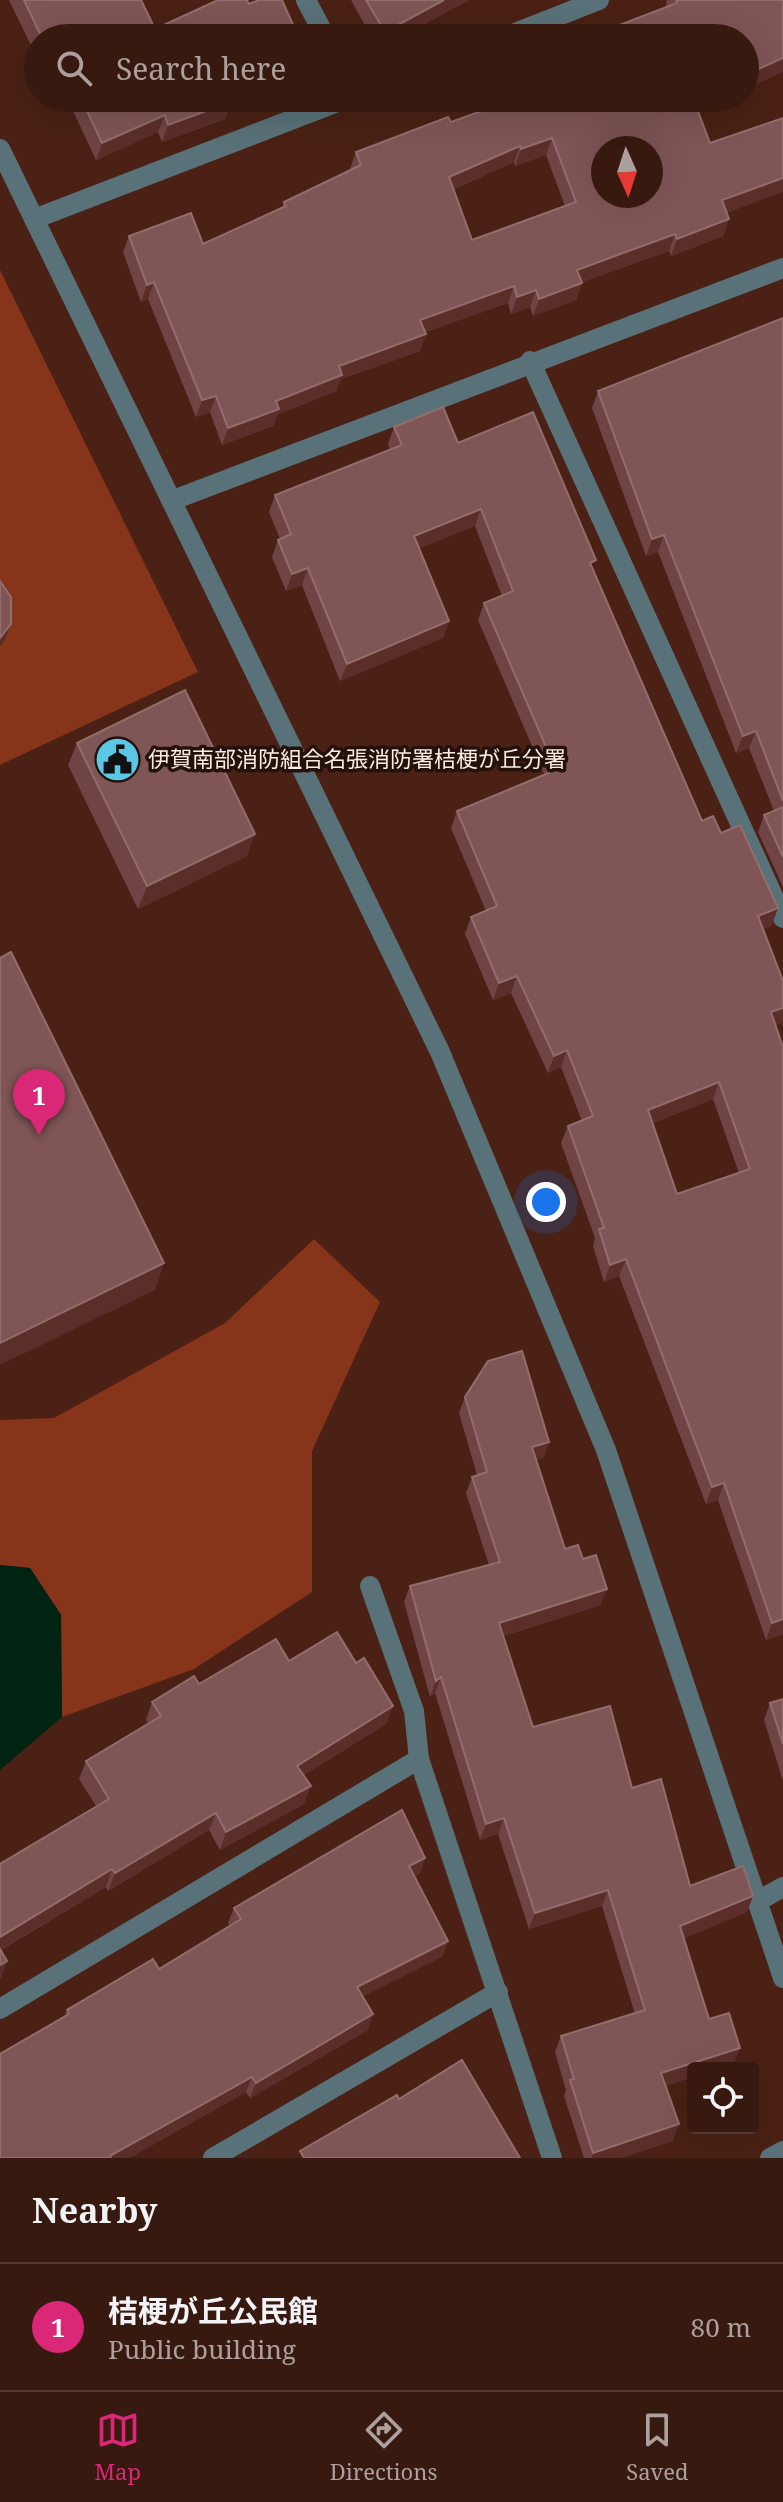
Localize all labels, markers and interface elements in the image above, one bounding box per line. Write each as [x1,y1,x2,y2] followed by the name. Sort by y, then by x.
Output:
[24,24,759,112] search box
[52,46,96,90] icon: search
[116,48,286,89] text: Search here
[591,136,663,208] north arrow
[93,735,141,783] public building icon: 伊賀南部消防組合名張消防署桔梗が丘分署
[148,743,566,773] place label: 伊賀南部消防組合名張消防署桔梗が丘分署
[13,1069,65,1135] pin: 1
[526,1182,566,1222] your location
[687,2062,759,2134] map controls
[687,2062,759,2134] button: locate
[32,2187,158,2233] text: Nearby
[108,2290,318,2331] text: 桔梗が丘公民館
[51,2309,65,2345] text: 1
[691,2309,751,2345] text: 80 m
[108,2331,296,2367] text: Public building
[94,2408,141,2486] tab: Map
[330,2408,437,2486] tab: Directions
[626,2408,689,2486] tab: Saved

